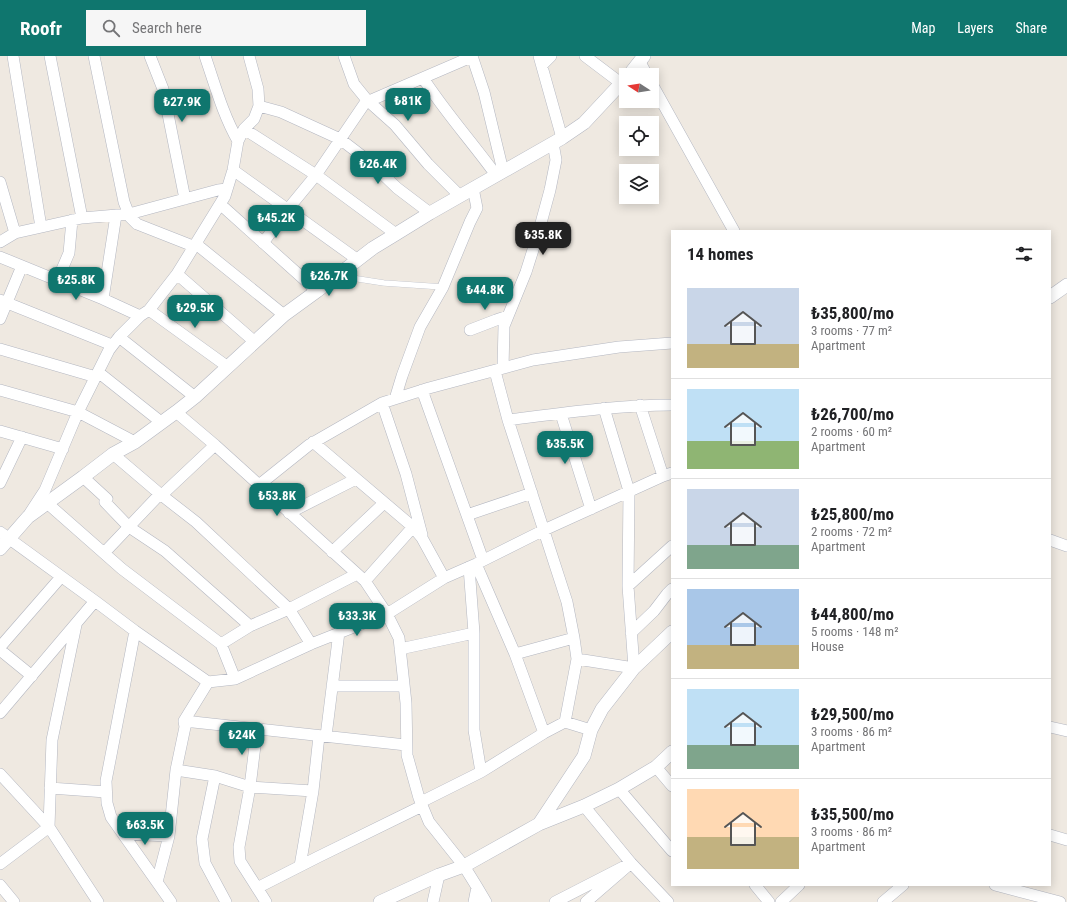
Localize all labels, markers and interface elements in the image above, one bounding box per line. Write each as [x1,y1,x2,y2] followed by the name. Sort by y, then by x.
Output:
[86,10,366,46] search box
[20,17,62,40] text: Roofr
[100,17,122,39] icon: search
[132,19,202,37] text: Search here
[911,20,935,36] text: Map
[957,20,994,36] text: Layers
[1016,20,1047,36] text: Share
[619,68,659,108] north arrow
[619,68,659,204] map controls
[384,88,432,122] pin: ₺81K
[149,89,215,123] pin: ₺27.9K
[394,93,422,108] text: ₺81K
[163,94,201,109] text: ₺27.9K
[619,116,659,156] button: locate
[345,151,411,185] pin: ₺26.4K
[359,156,397,171] text: ₺26.4K
[619,164,659,204] button: layers
[243,205,309,239] pin: ₺45.2K
[257,210,295,225] text: ₺45.2K
[510,222,576,256] pin: ₺35.8K
[524,227,562,242] text: ₺35.8K
[1013,243,1035,265] icon: filters
[687,244,753,264] text: 14 homes
[296,263,362,297] pin: ₺26.7K
[43,267,109,301] pin: ₺25.8K
[310,268,348,283] text: ₺26.7K
[57,272,95,287] text: ₺25.8K
[452,277,518,311] pin: ₺44.8K
[466,282,504,297] text: ₺44.8K
[162,295,228,329] pin: ₺29.5K
[176,300,214,315] text: ₺29.5K
[811,303,894,323] text: ₺35,800/mo
[719,304,767,352] icon: home
[811,323,892,338] text: 3 rooms · 77 m²
[811,338,865,353] text: Apartment
[811,404,894,424] text: ₺26,700/mo
[719,405,767,453] icon: home
[811,424,892,439] text: 2 rooms · 60 m²
[532,431,598,465] pin: ₺35.5K
[546,436,584,451] text: ₺35.5K
[811,439,865,454] text: Apartment
[244,483,310,517] pin: ₺53.8K
[258,488,296,503] text: ₺53.8K
[811,504,894,524] text: ₺25,800/mo
[719,505,767,553] icon: home
[811,524,892,539] text: 2 rooms · 72 m²
[811,539,865,554] text: Apartment
[324,603,390,637] pin: ₺33.3K
[811,604,894,624] text: ₺44,800/mo
[719,605,767,653] icon: home
[338,608,376,623] text: ₺33.3K
[811,624,898,639] text: 5 rooms · 148 m²
[811,639,844,654] text: House
[811,704,894,724] text: ₺29,500/mo
[719,705,767,753] icon: home
[218,722,266,756] pin: ₺24K
[811,724,892,739] text: 3 rooms · 86 m²
[228,727,256,742] text: ₺24K
[811,739,865,754] text: Apartment
[811,804,894,824] text: ₺35,500/mo
[719,805,767,853] icon: home
[112,812,178,846] pin: ₺63.5K
[126,817,164,832] text: ₺63.5K
[811,824,892,839] text: 3 rooms · 86 m²
[811,839,865,854] text: Apartment

